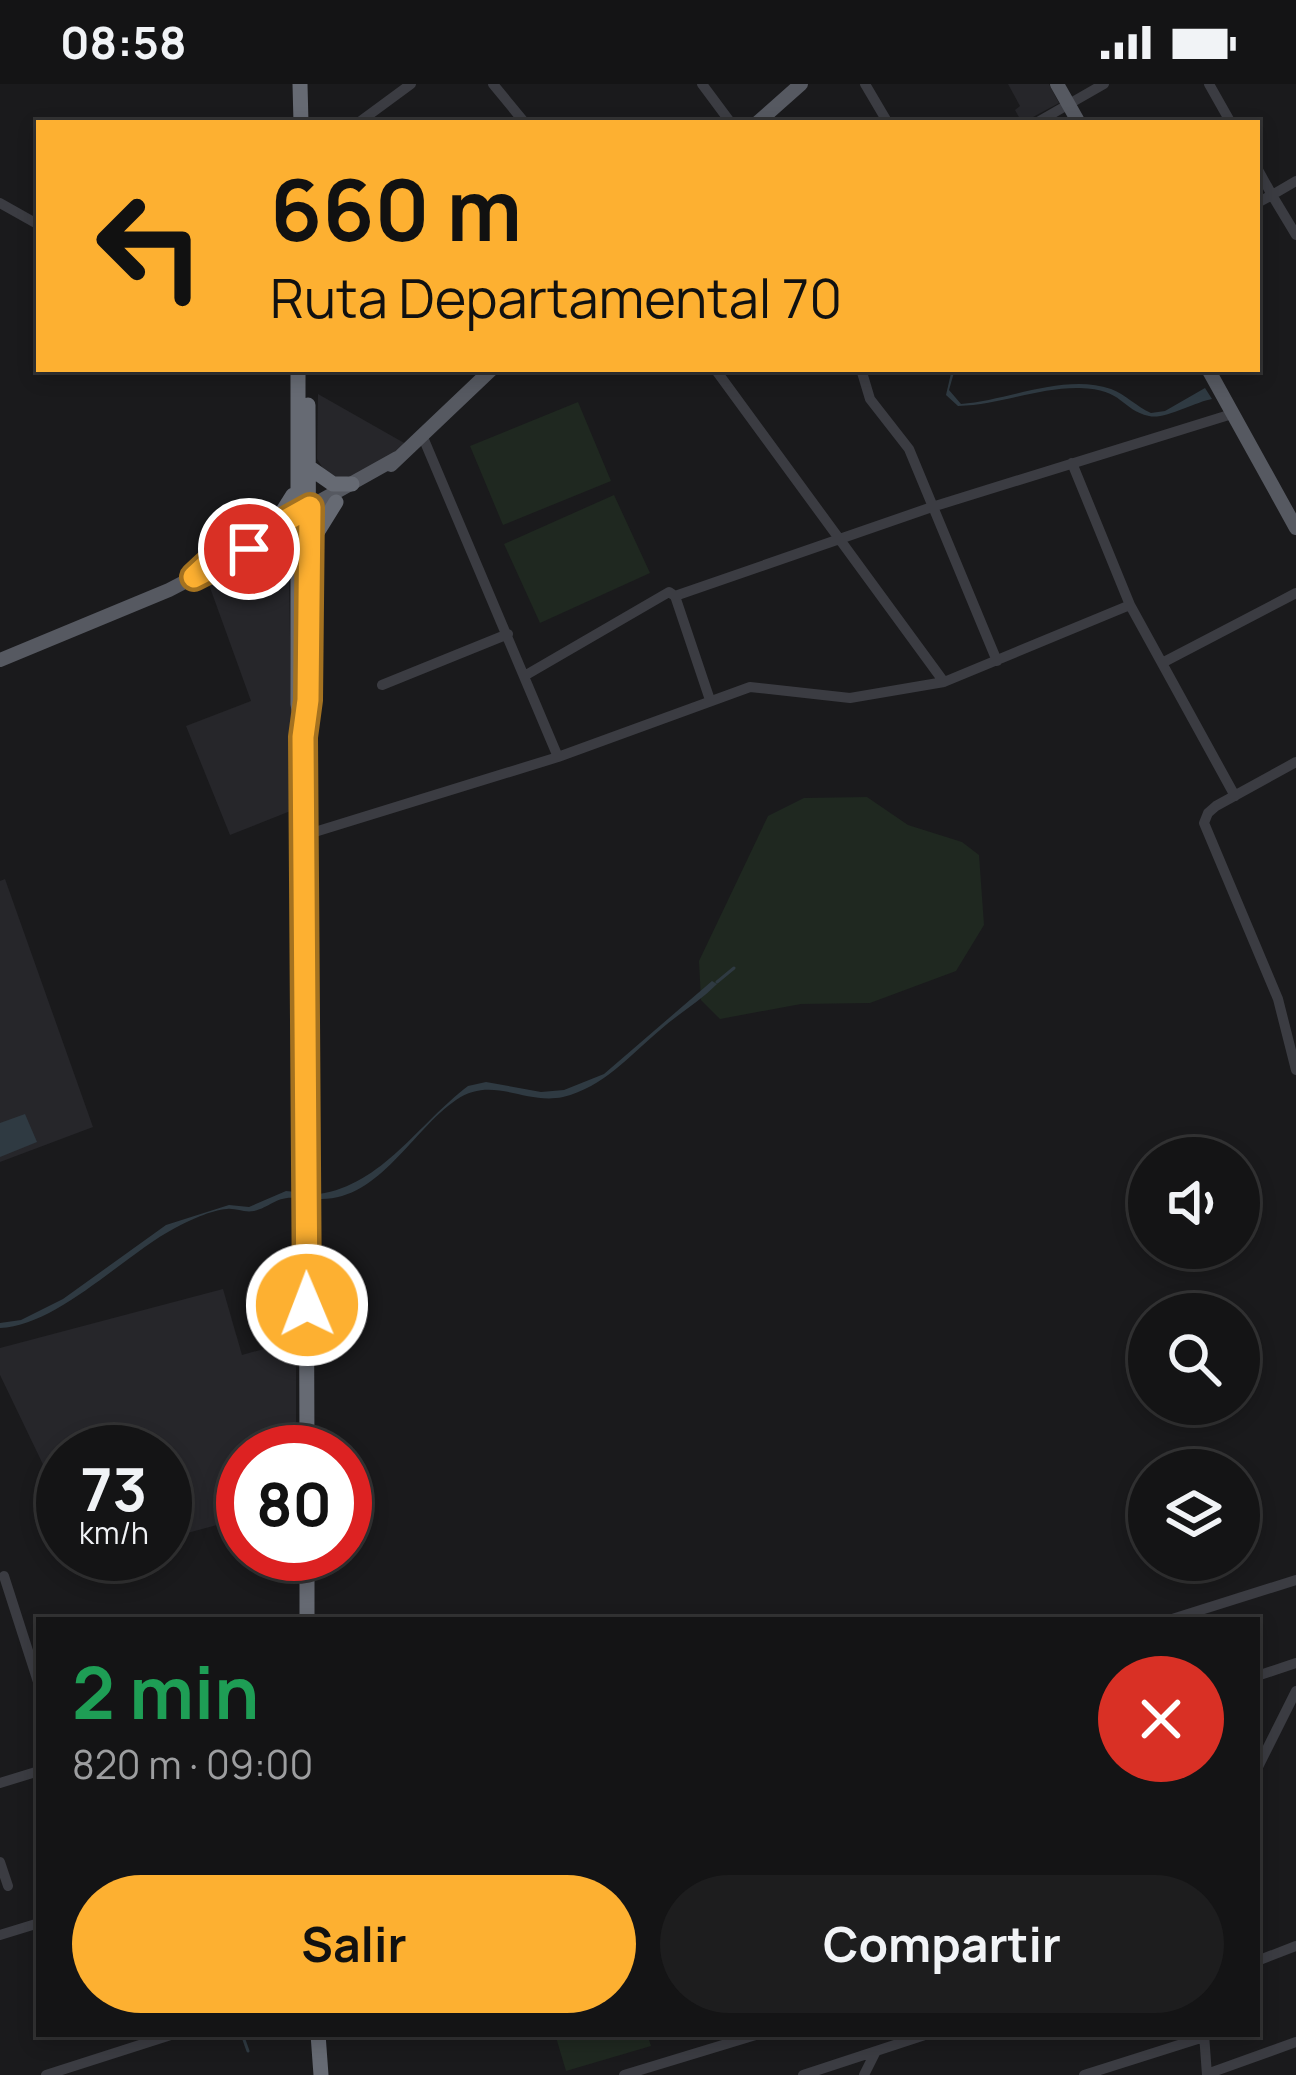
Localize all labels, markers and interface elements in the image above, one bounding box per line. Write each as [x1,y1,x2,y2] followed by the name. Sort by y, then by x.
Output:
[60,11,187,73] text: 08:58
[270,151,522,266] text: 660 m
[72,168,228,324] icon: left
[270,260,842,334] text: Ruta Departamental 70
[198,498,300,600] pin
[216,516,282,582] icon: arrive
[1128,1137,1260,1581] map controls
[1128,1137,1260,1269] button: sound
[244,1242,370,1368] position arrow
[1128,1293,1260,1425] button: search
[216,1425,372,1581] speed limit sign: 80
[81,1447,147,1529] text: 73
[1128,1449,1260,1581] button: layers
[79,1512,149,1553] text: km/h
[72,1642,259,1741] text: 2 min
[1098,1656,1224,1782] button: close
[72,1737,313,1791] text: 820 m · 09:00
[72,1875,636,2013] button: Salir
[660,1875,1224,2013] button: Compartir

